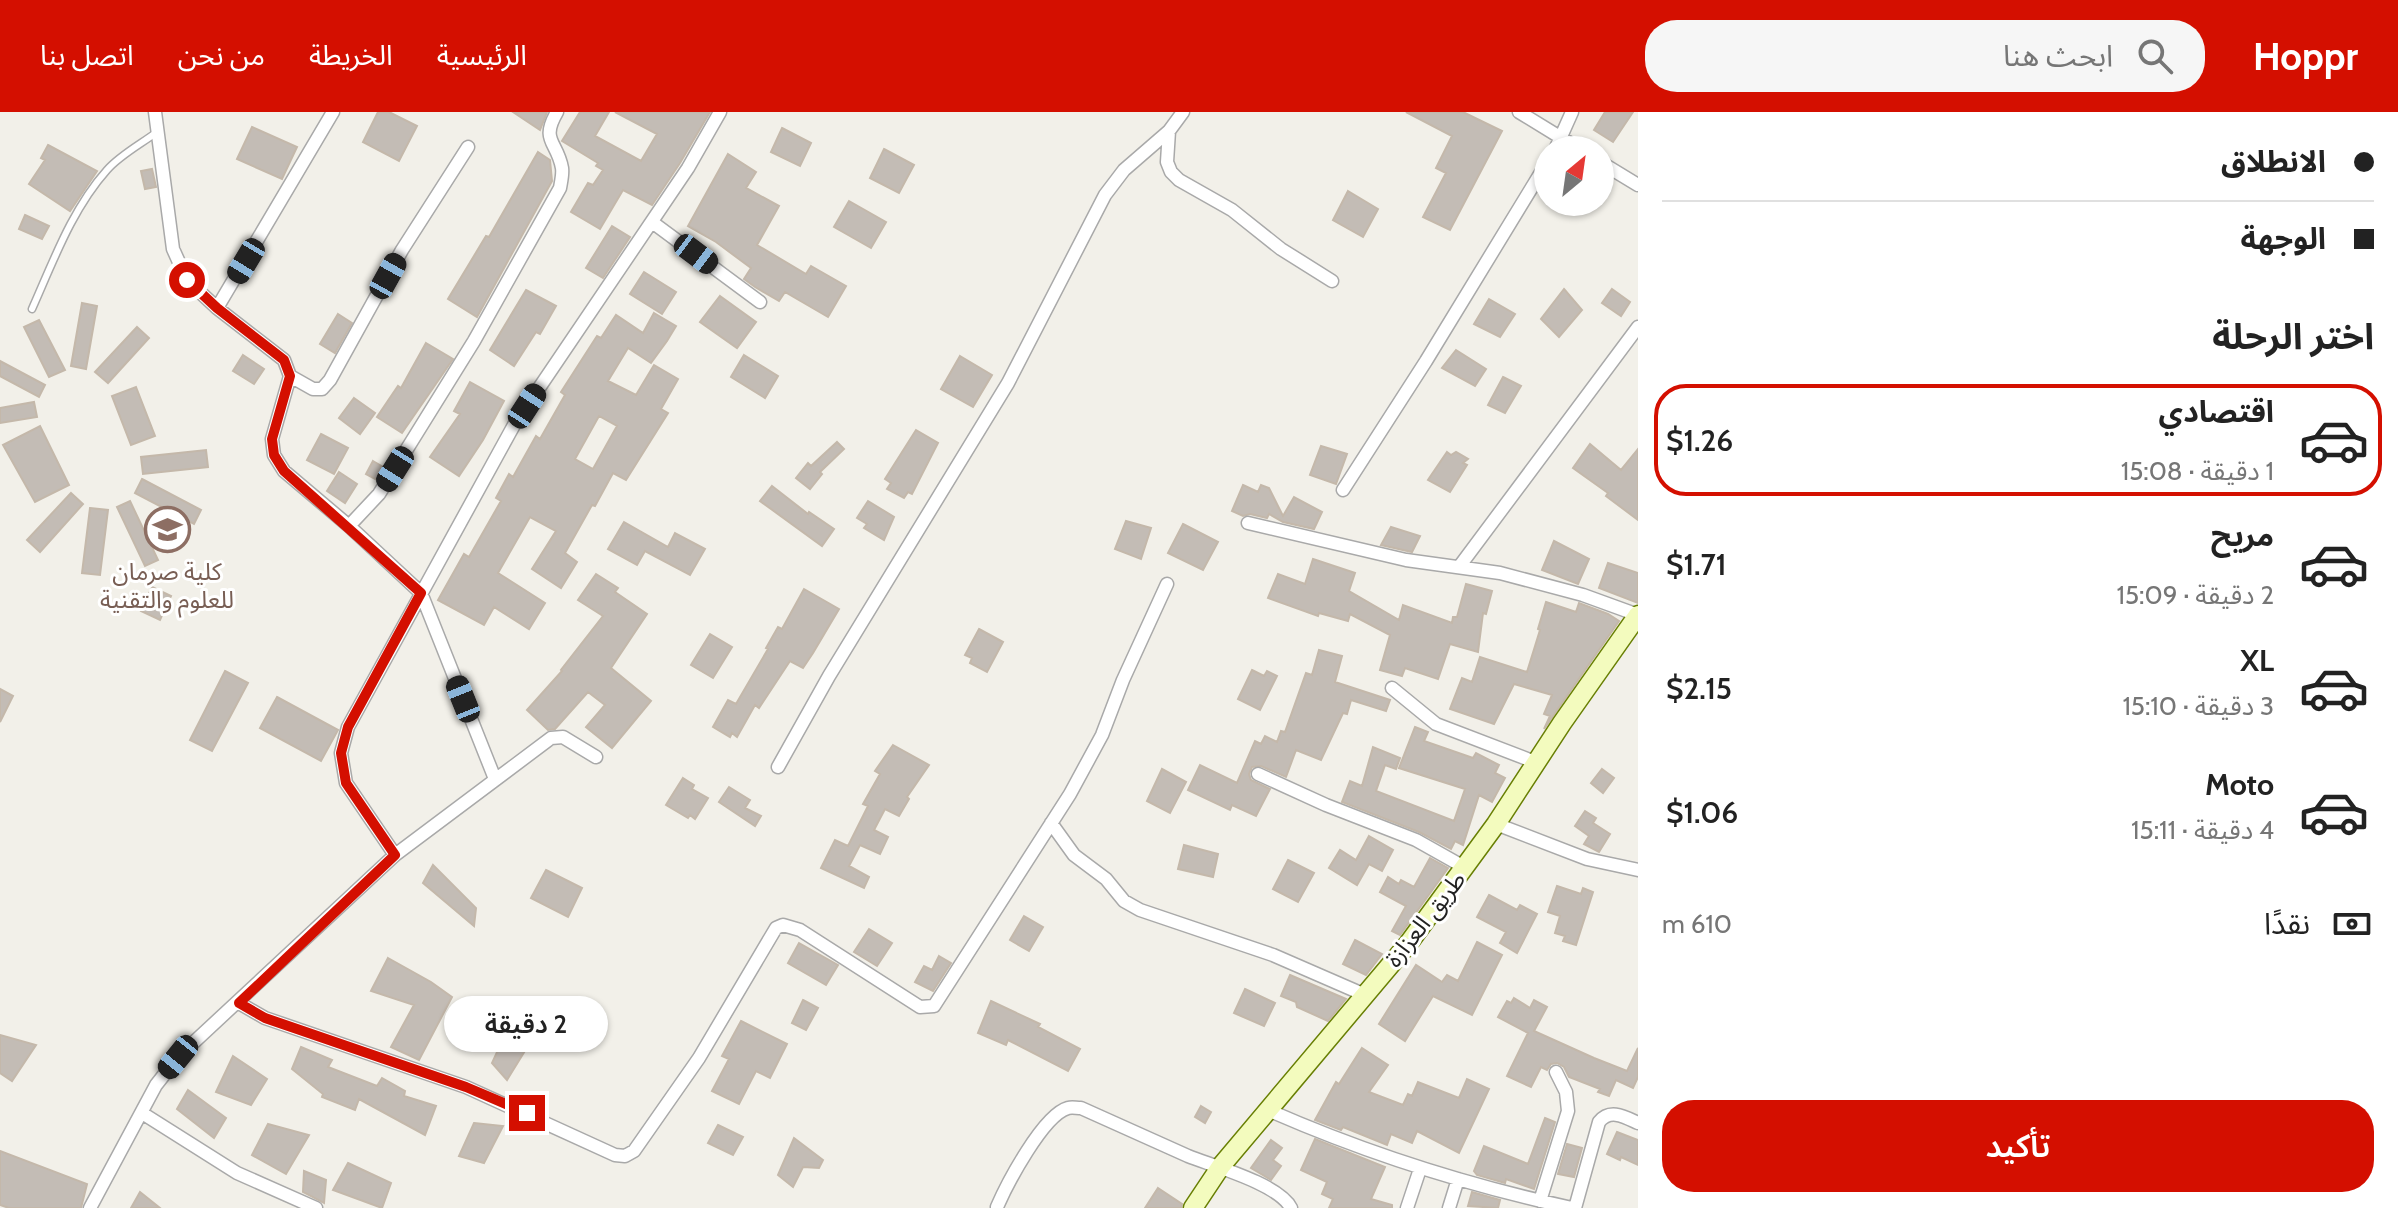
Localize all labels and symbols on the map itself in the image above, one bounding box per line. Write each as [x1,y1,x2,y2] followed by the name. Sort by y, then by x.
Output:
[1534,136,1614,216] north arrow
[670,230,722,278] car
[223,234,269,288] car
[366,249,410,303] car
[169,262,205,298] route start
[504,379,550,433] car
[372,442,418,496] car
[143,505,191,553] school or university icon: كلية صرمان للعلوم والتقنية
[100,557,234,618] place label: كلية صرمان للعلوم والتقنية
[443,672,483,726] car
[1379,865,1472,973] street label: طريق العزازة
[445,997,609,1053] callout: 2 دقيقة
[154,1031,202,1083] car
[509,1095,545,1131] route end

